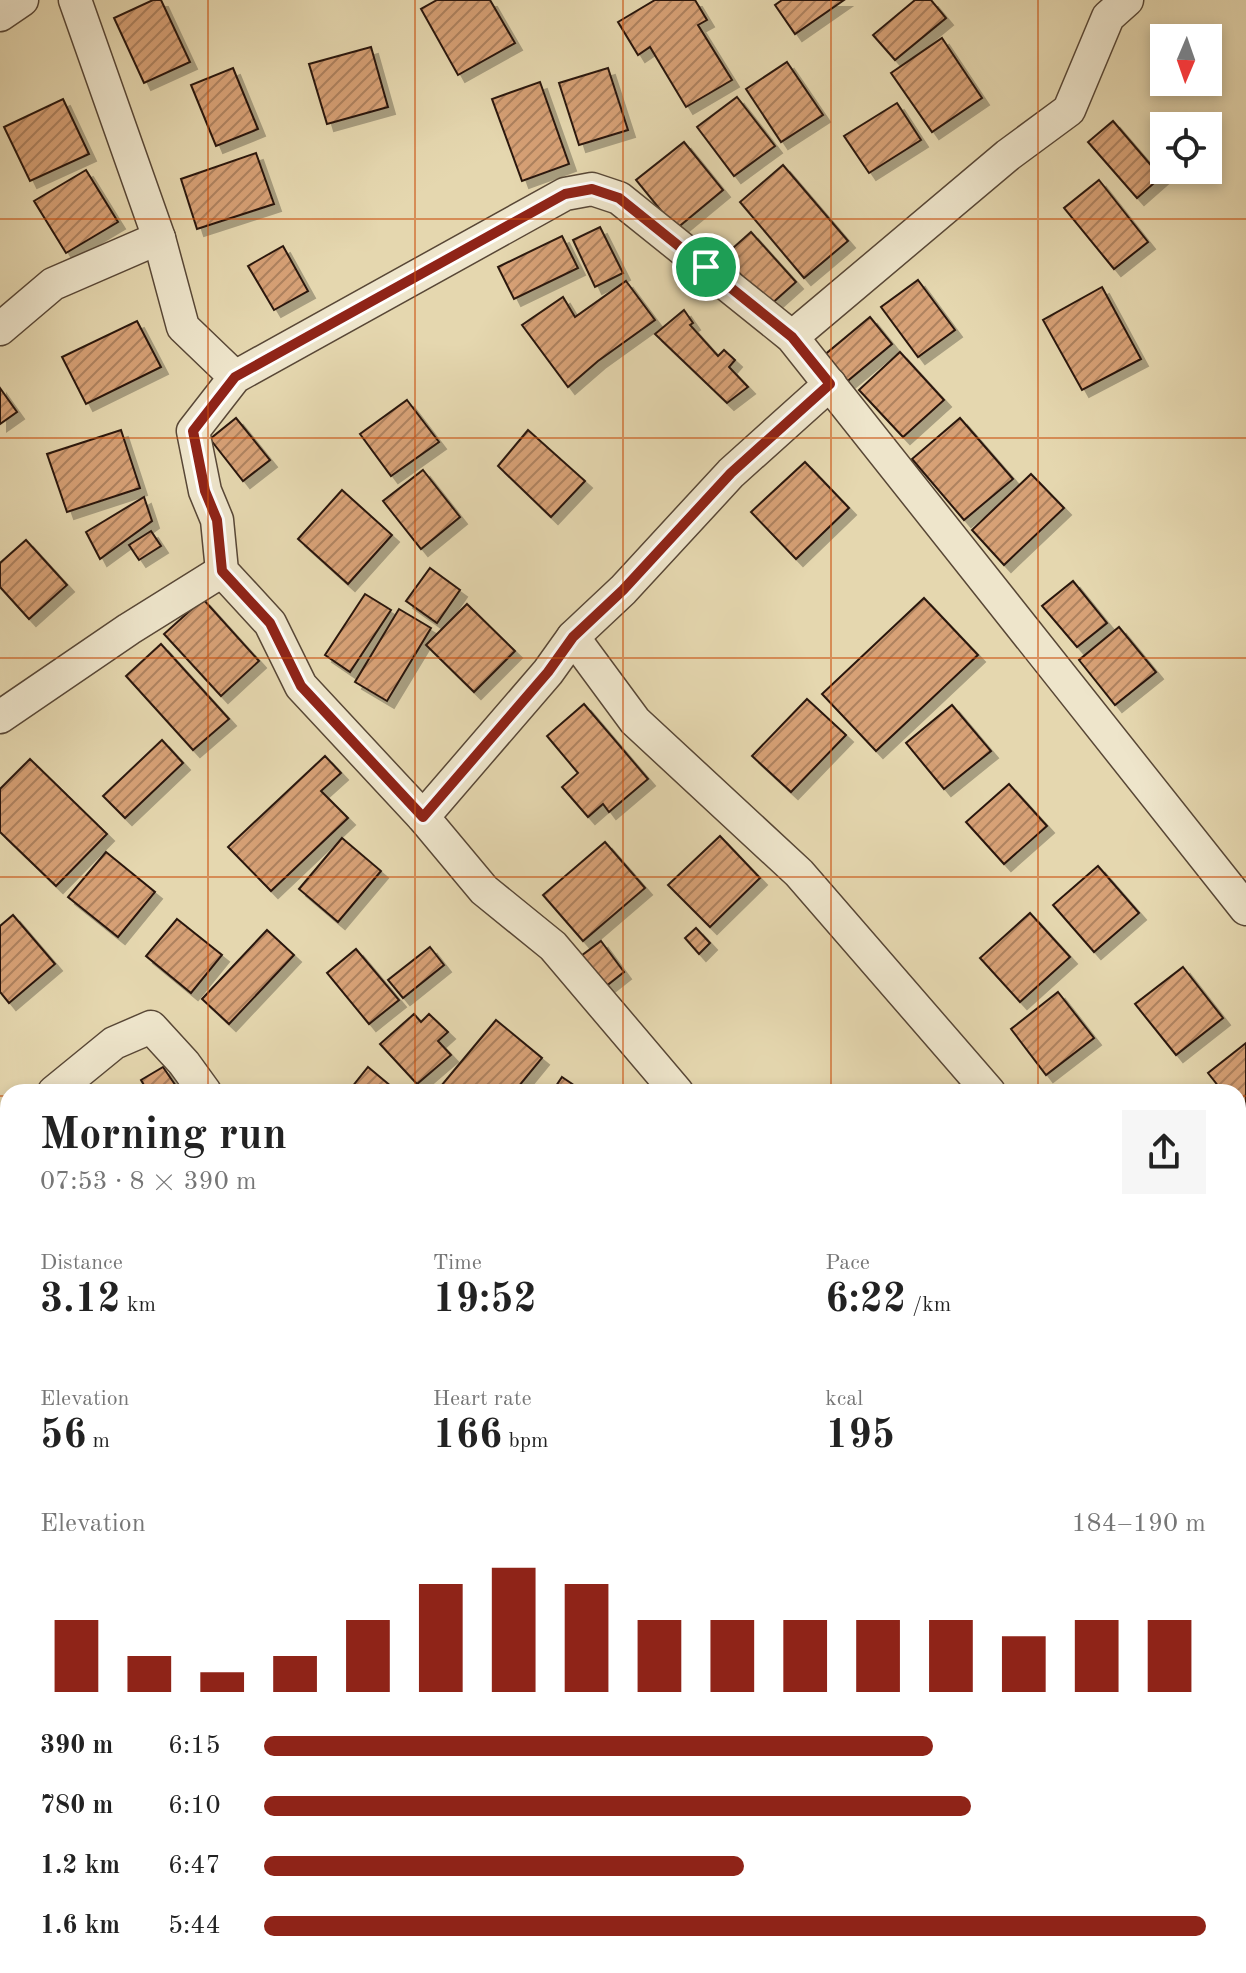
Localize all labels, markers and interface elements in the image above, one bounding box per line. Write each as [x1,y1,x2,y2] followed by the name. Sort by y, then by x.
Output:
[1150,24,1222,96] north arrow
[1150,24,1222,184] map controls
[1150,112,1222,184] button: locate
[672,233,740,301] pin
[684,245,728,289] icon: arrive
[1122,1110,1206,1194] button: share
[40,1114,287,1158] text: Morning run
[40,1169,257,1195] text: 07:53 · 8 × 390 m
[40,1252,123,1274] text: Distance
[433,1252,482,1274] text: Time
[825,1252,870,1274] text: Pace
[40,1281,121,1321] text: 3.12
[433,1281,537,1321] text: 19:52
[825,1281,906,1321] text: 6:22
[121,1294,156,1316] text: km
[906,1294,951,1316] text: /km
[40,1388,130,1410] text: Elevation
[433,1388,532,1410] text: Heart rate
[825,1388,863,1410] text: kcal
[40,1417,86,1457] text: 56
[433,1417,502,1457] text: 166
[825,1417,895,1457] text: 195
[86,1430,110,1452] text: m
[502,1430,549,1452] text: bpm
[40,1511,146,1537] text: Elevation
[1071,1511,1206,1537] text: 184–190 m
[40,1733,113,1759] text: 390 m
[168,1733,221,1759] text: 6:15
[40,1793,113,1819] text: 780 m
[168,1793,221,1819] text: 6:10
[40,1853,120,1879] text: 1.2 km
[168,1853,221,1879] text: 6:47
[40,1913,120,1939] text: 1.6 km
[168,1913,221,1939] text: 5:44

